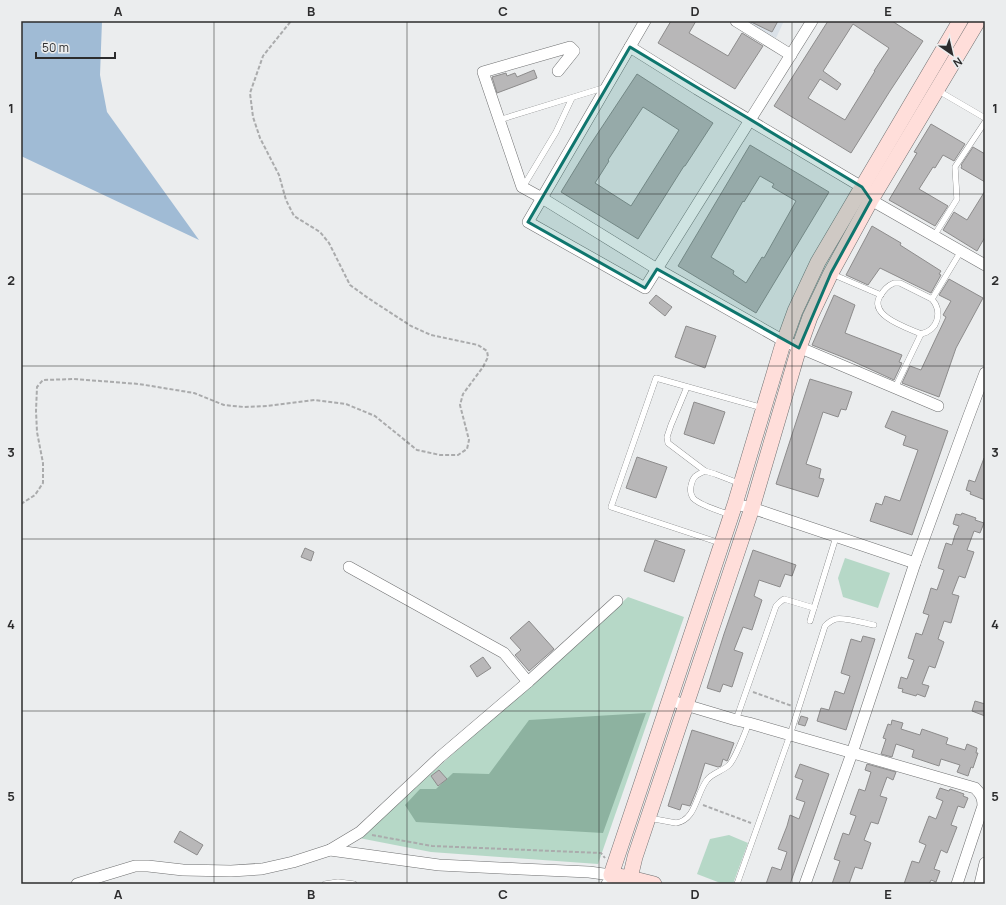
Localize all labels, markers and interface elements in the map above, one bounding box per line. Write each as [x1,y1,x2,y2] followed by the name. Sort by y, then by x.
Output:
[114,2,123,20] text: A
[307,2,315,20] text: B
[498,2,508,20] text: C
[690,2,700,20] text: D
[884,2,892,20] text: E
[36,34,115,60] scale bar
[932,34,972,74] north arrow
[42,39,69,56] text: 50 m
[950,54,965,71] text: N
[8,99,14,117] text: 1
[992,99,998,117] text: 1
[7,271,15,289] text: 2
[991,271,999,289] text: 2
[7,443,15,461] text: 3
[991,443,999,461] text: 3
[7,615,15,633] text: 4
[991,615,999,633] text: 4
[7,787,15,805] text: 5
[991,787,999,805] text: 5
[114,885,123,903] text: A
[307,885,315,903] text: B
[498,885,508,903] text: C
[690,885,700,903] text: D
[884,885,892,903] text: E

